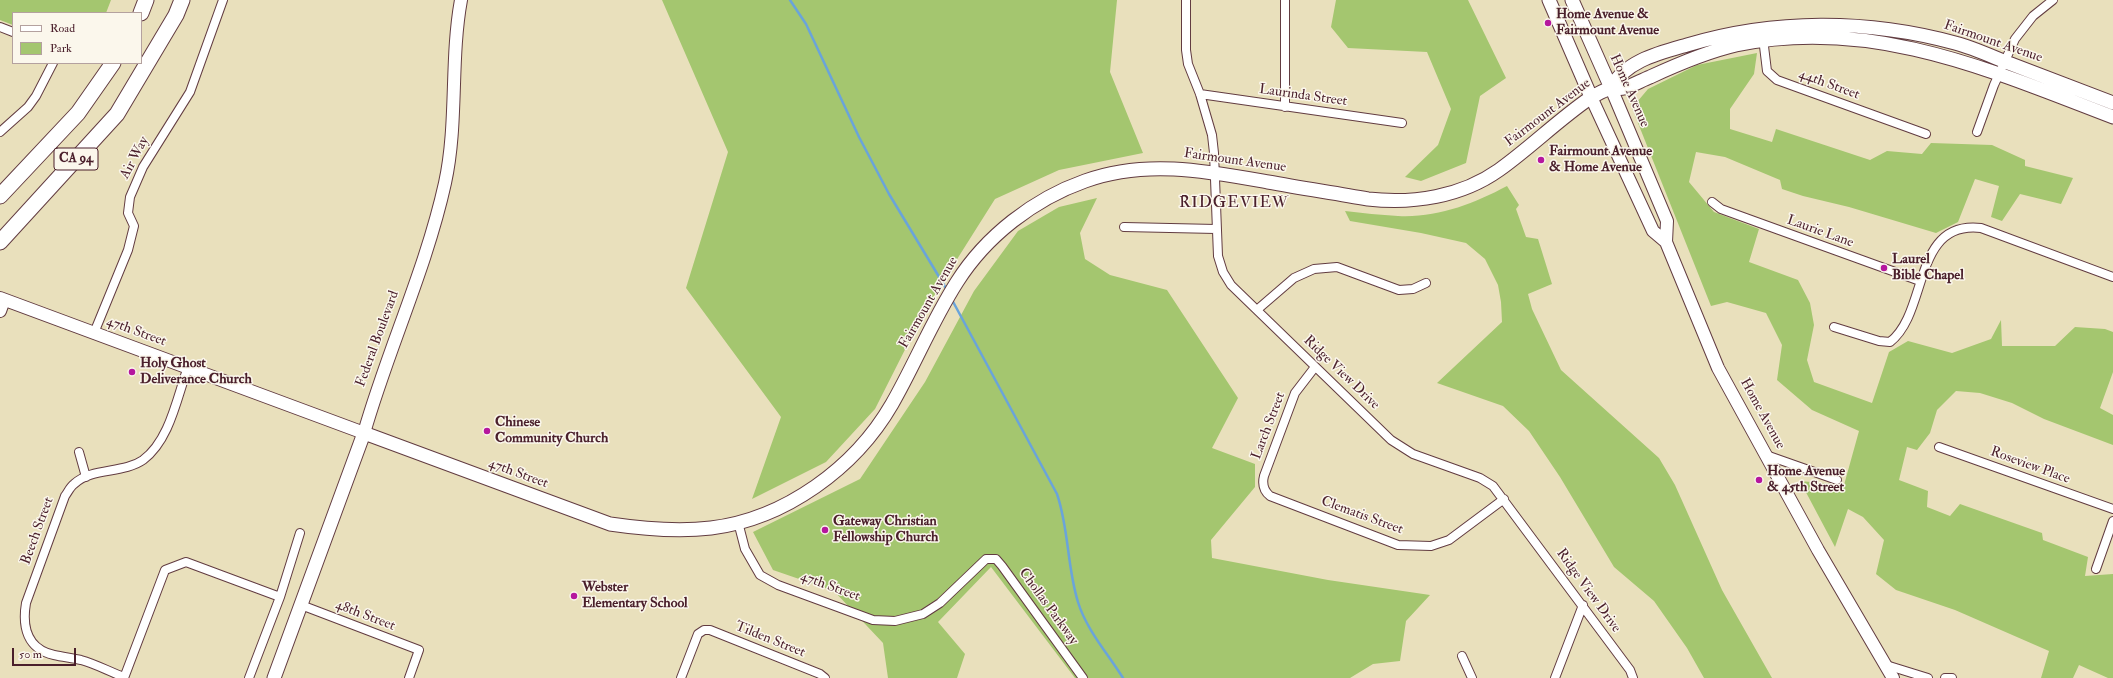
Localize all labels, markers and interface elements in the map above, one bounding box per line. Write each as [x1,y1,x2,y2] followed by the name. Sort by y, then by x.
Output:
[1556,7,1659,40] place label: Home Avenue & Fairmount Avenue
[12,12,142,64] legend
[1942,17,2044,67] street label: Fairmount Avenue
[1543,18,1553,28] marker: Home Avenue & Fairmount Avenue
[50,21,75,36] text: Road
[50,41,72,56] text: Park
[1605,52,1653,130] street label: Home Avenue
[1796,66,1862,104] street label: 44th Street
[1502,75,1594,151] street label: Fairmount Avenue
[1258,82,1348,110] street label: Laurinda Street
[117,134,153,182] street label: Air Way
[1549,144,1652,176] place label: Fairmount Avenue & Home Avenue
[1183,146,1287,176] street label: Fairmount Avenue
[54,148,98,170] road number: CA 94
[1536,155,1546,165] marker: Fairmount Avenue & Home Avenue
[1179,194,1289,214] district label: RIDGEVIEW
[1784,212,1856,252] street label: Laurie Lane
[1892,252,1964,284] place label: Laurel Bible Chapel
[896,254,962,352] street label: Fairmount Avenue
[1879,263,1889,273] marker: Laurel Bible Chapel
[353,289,403,389] street label: Federal Boulevard
[104,313,168,351] street label: 47th Street
[1299,332,1383,414] street label: Ridge View Drive
[140,356,252,388] place label: Holy Ghost Deliverance Church
[127,367,137,377] marker: Holy Ghost Deliverance Church
[1736,376,1788,452] street label: Home Avenue
[1248,390,1290,462] street label: Larch Street
[495,415,608,448] place label: Chinese Community Church
[482,426,492,436] marker: Chinese Community Church
[1988,444,2072,488] street label: Roseview Place
[486,455,550,493] street label: 47th Street
[1767,464,1845,496] place label: Home Avenue & 45th Street
[1754,475,1764,485] marker: Home Avenue & 45th Street
[1319,493,1405,539] street label: Clematis Street
[18,495,58,567] street label: Beech Street
[833,514,938,546] place label: Gateway Christian Fellowship Church
[820,525,830,535] marker: Gateway Christian Fellowship Church
[1552,546,1624,636] street label: Ridge View Drive
[1015,565,1081,649] street label: Chollas Parkway
[798,568,862,606] street label: 47th Street
[582,580,688,612] place label: Webster Elementary School
[569,591,579,601] marker: Webster Elementary School
[333,597,397,635] street label: 48th Street
[732,618,808,662] street label: Tilden Street
[14,640,78,666] scale bar
[19,647,42,662] text: 50 m

